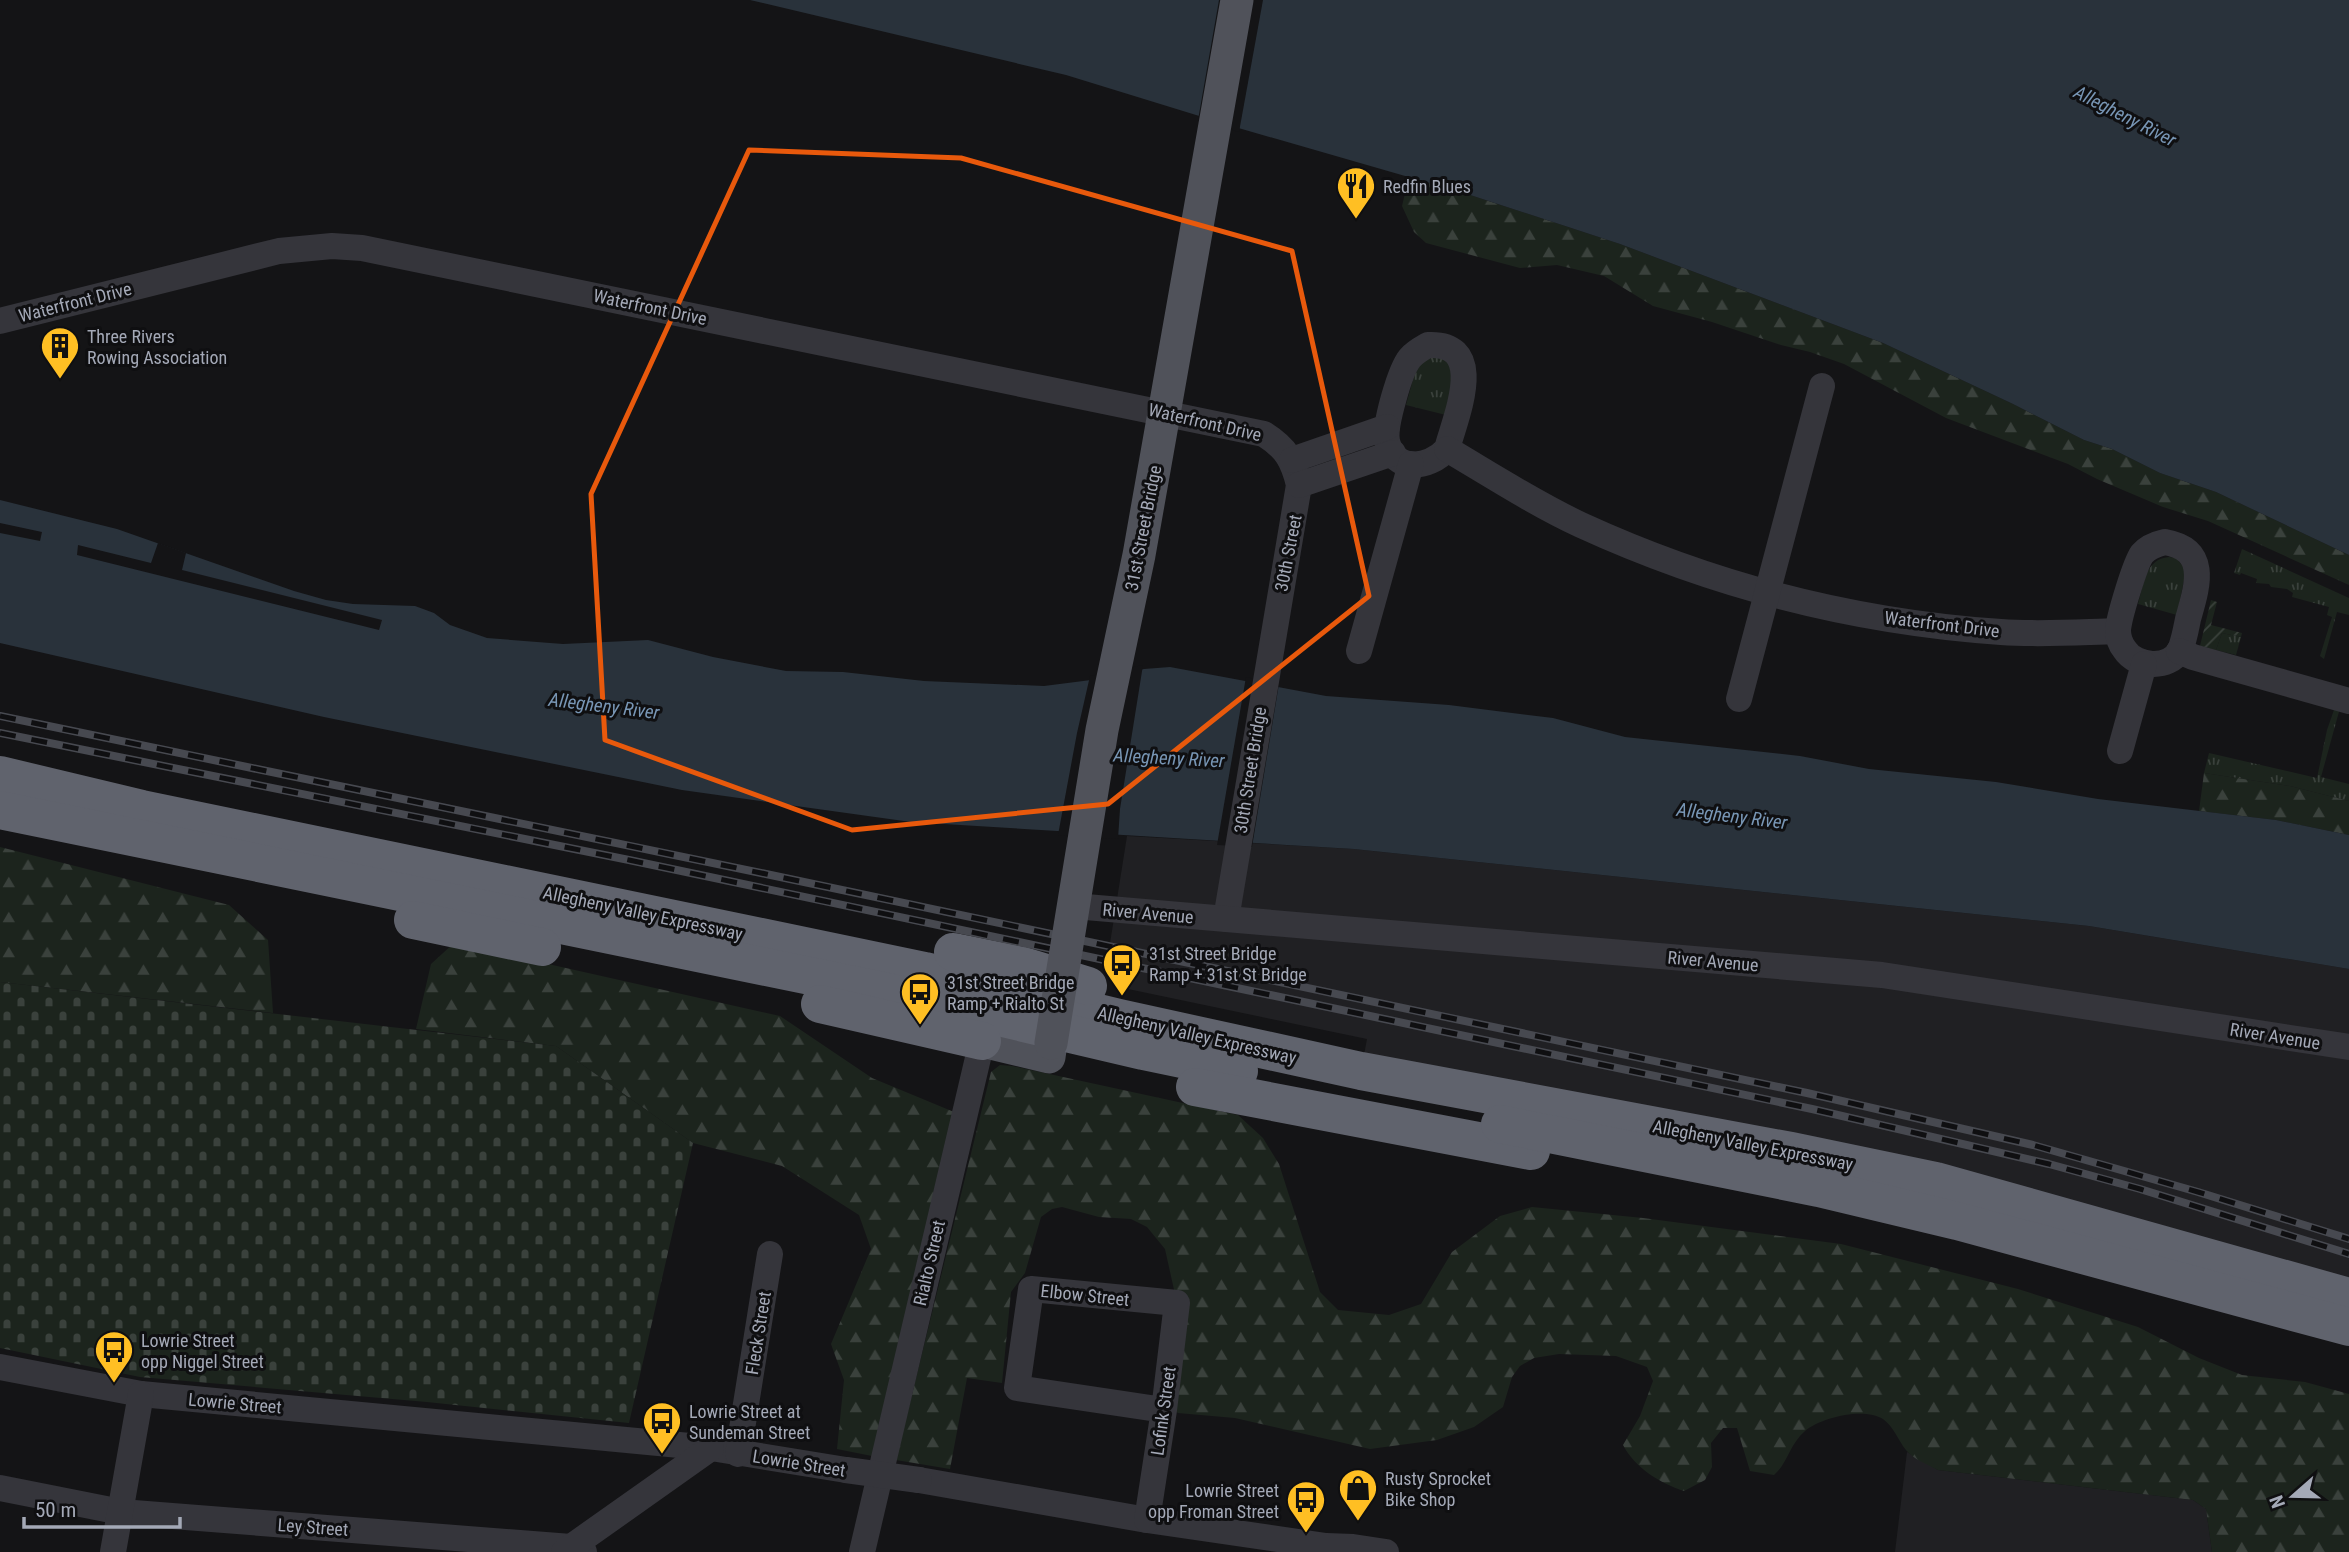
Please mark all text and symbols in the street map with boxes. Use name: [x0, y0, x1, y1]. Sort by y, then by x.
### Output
water label: Allegheny River: [2069, 80, 2180, 152]
restaurant icon: Redfin Blues: [1335, 165, 1377, 220]
place label: Redfin Blues: [1383, 176, 1471, 197]
street label: Waterfront Drive: [16, 278, 134, 326]
street label: Waterfront Drive: [591, 285, 709, 329]
building icon: Three Rivers Rowing Association: [39, 325, 81, 380]
place label: Three Rivers Rowing Association: [87, 326, 227, 368]
street label: Waterfront Drive: [1146, 399, 1264, 445]
street label: 31st Street Bridge: [1121, 463, 1165, 593]
street label: 30th Street: [1270, 513, 1306, 593]
street label: Waterfront Drive: [1883, 607, 2001, 641]
water label: Allegheny River: [546, 688, 661, 724]
street label: 30th Street Bridge: [1230, 705, 1270, 835]
water label: Allegheny River: [1112, 744, 1226, 772]
water label: Allegheny River: [1674, 798, 1789, 834]
street label: Allegheny Valley Expressway: [541, 882, 745, 945]
street label: River Avenue: [1102, 899, 1194, 927]
bus stop icon: 31st Street Bridge Ramp + 31st St Bridge: [1101, 942, 1143, 997]
place label: 31st Street Bridge Ramp + 31st St Bridge: [1149, 943, 1307, 985]
street label: River Avenue: [1667, 947, 1759, 975]
bus stop icon: 31st Street Bridge Ramp + Rialto St: [899, 971, 941, 1026]
place label: 31st Street Bridge Ramp + Rialto St: [947, 972, 1074, 1014]
street label: Allegheny Valley Expressway: [1095, 1002, 1299, 1068]
street label: River Avenue: [2228, 1018, 2322, 1054]
street label: Allegheny Valley Expressway: [1651, 1115, 1855, 1175]
street label: Rialto Street: [909, 1218, 949, 1308]
street label: Elbow Street: [1040, 1280, 1130, 1310]
street label: Fleck Street: [741, 1290, 775, 1376]
bus stop icon: Lowrie Street opp Niggel Street: [93, 1329, 135, 1384]
place label: Lowrie Street opp Niggel Street: [141, 1330, 264, 1372]
street label: Lofink Street: [1146, 1365, 1180, 1457]
street label: Lowrie Street: [187, 1388, 283, 1418]
bus stop icon: Lowrie Street at Sundeman Street: [641, 1400, 683, 1455]
place label: Lowrie Street at Sundeman Street: [689, 1401, 810, 1443]
street label: Lowrie Street: [751, 1445, 847, 1481]
north arrow: [2258, 1461, 2328, 1531]
shop icon: Rusty Sprocket Bike Shop: [1337, 1467, 1379, 1522]
place label: Rusty Sprocket Bike Shop: [1385, 1468, 1491, 1510]
bus stop icon: Lowrie Street opp Froman Street: [1285, 1479, 1327, 1534]
place label: Lowrie Street opp Froman Street: [1148, 1480, 1279, 1522]
scale bar: [24, 1486, 180, 1530]
text: N: [2265, 1492, 2290, 1511]
text: 50 m: [35, 1498, 76, 1522]
street label: Ley Street: [277, 1514, 349, 1540]

